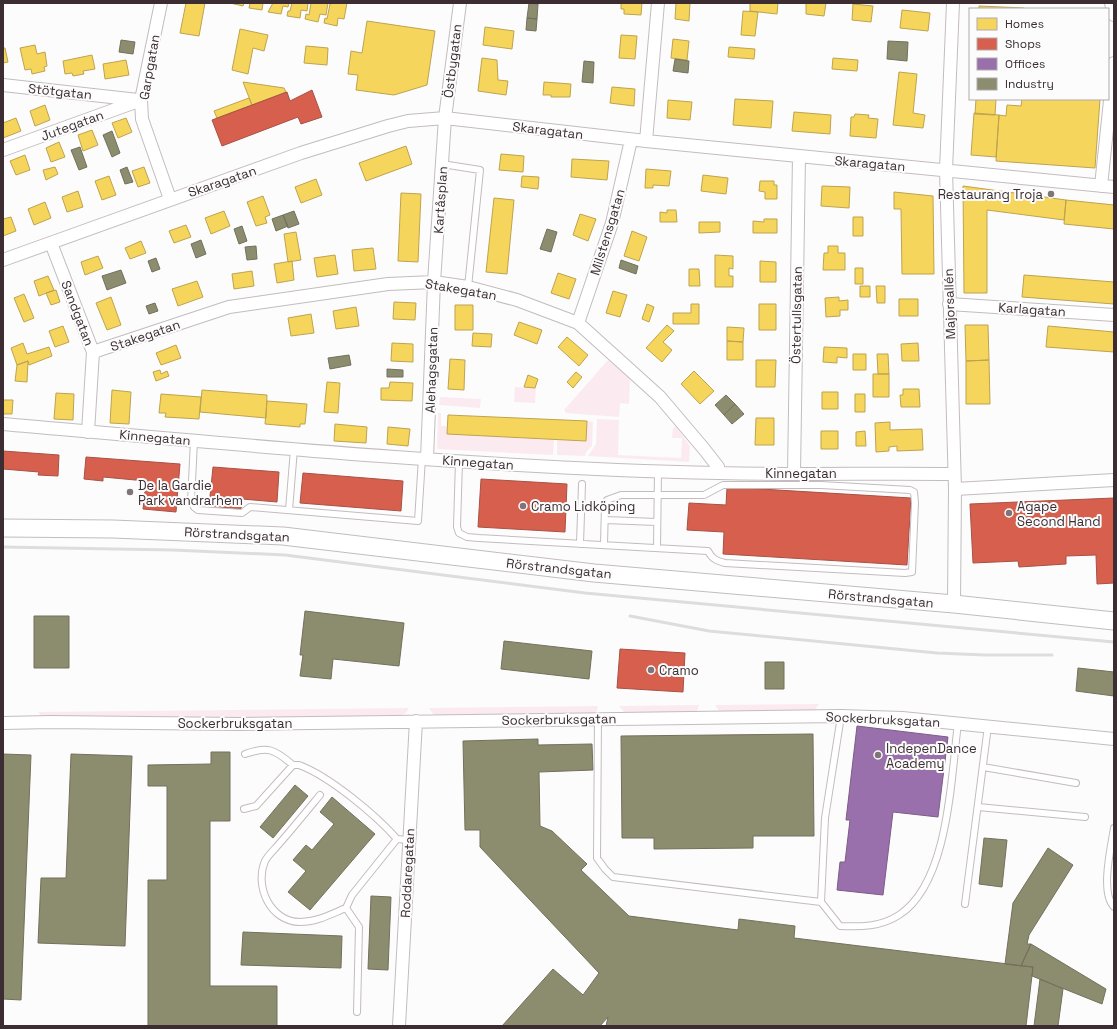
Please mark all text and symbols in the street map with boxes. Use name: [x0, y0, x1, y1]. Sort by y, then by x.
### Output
legend: [969, 8, 1109, 100]
text: Homes: [1005, 16, 1044, 32]
street label: Östbygatan: [440, 23, 465, 99]
street label: Garpgatan: [135, 33, 164, 101]
text: Shops: [1005, 36, 1041, 52]
text: Offices: [1005, 56, 1045, 72]
text: Industry: [1005, 76, 1054, 92]
street label: Stötgatan: [27, 80, 93, 103]
street label: Jutegatan: [38, 106, 106, 145]
street label: Skaragatan: [512, 118, 584, 143]
street label: Skaragatan: [834, 152, 906, 175]
street label: Skaragatan: [186, 162, 259, 201]
street label: Kartåsplan: [430, 166, 451, 234]
place label: Restaurang Troja: [938, 186, 1044, 203]
street label: Milstensgatan: [586, 187, 629, 277]
marker: Restaurang Troja: [1046, 189, 1056, 199]
street label: Östertullsgatan: [787, 266, 806, 364]
street label: Majorsallén: [940, 268, 959, 340]
street label: Stakegatan: [424, 275, 498, 304]
street label: Sandgatan: [57, 278, 98, 348]
street label: Karlagatan: [998, 299, 1066, 320]
street label: Stakegatan: [108, 316, 182, 355]
street label: Alehagsgatan: [421, 327, 442, 413]
street label: Kinnegatan: [119, 426, 191, 449]
street label: Kinnegatan: [442, 452, 514, 473]
street label: Kinnegatan: [765, 465, 837, 482]
place label: De la Gardie Park vandrarhem: [138, 477, 243, 509]
marker: De la Gardie Park vandrarhem: [125, 487, 135, 497]
place label: Cramo Lidköping: [531, 498, 635, 515]
place label: Agape Second Hand: [1017, 498, 1101, 530]
marker: Cramo Lidköping: [518, 501, 528, 511]
marker: Agape Second Hand: [1004, 508, 1014, 518]
street label: Rörstrandsgatan: [184, 523, 290, 546]
street label: Rörstrandsgatan: [505, 555, 612, 582]
street label: Rörstrandsgatan: [827, 585, 934, 612]
place label: Cramo: [659, 662, 699, 679]
marker: Cramo: [646, 665, 656, 675]
street label: Sockerbruksgatan: [825, 708, 941, 731]
street label: Sockerbruksgatan: [502, 710, 617, 729]
street label: Sockerbruksgatan: [178, 715, 292, 732]
place label: IndepenDance Academy: [886, 740, 977, 772]
marker: IndepenDance Academy: [873, 750, 883, 760]
street label: Roddaregatan: [397, 828, 418, 918]

